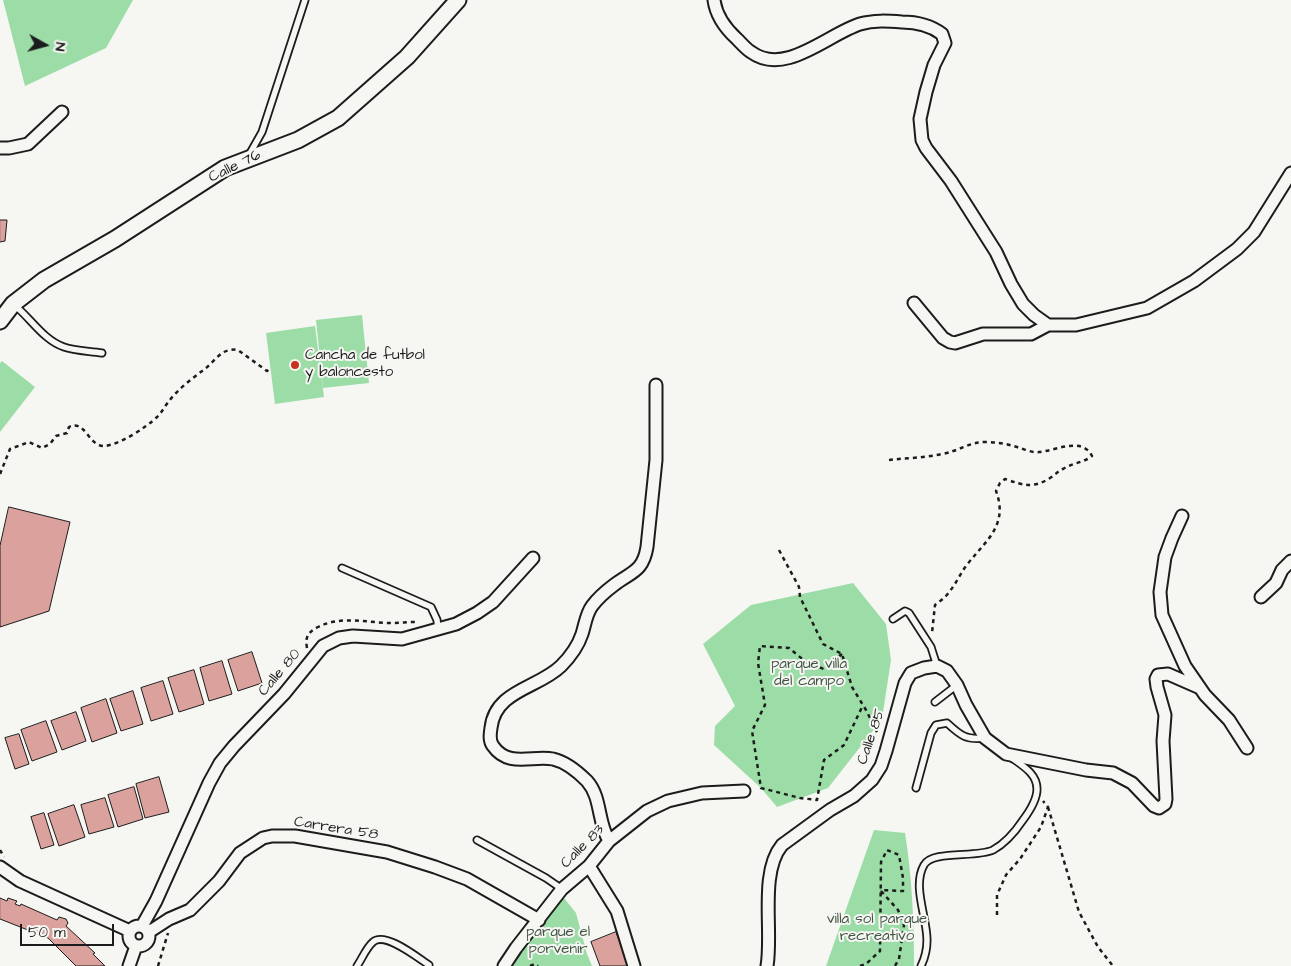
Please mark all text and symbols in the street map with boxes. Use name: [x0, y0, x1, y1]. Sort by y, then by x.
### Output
north arrow: [20, 20, 70, 70]
text: N: [49, 41, 70, 52]
street label: Calle 76: [206, 147, 264, 187]
place label: Cancha de futbol y baloncesto: [305, 347, 425, 382]
marker: Cancha de futbol y baloncesto: [289, 359, 301, 371]
street label: Calle 80: [255, 646, 305, 700]
park label: parque villa del campo: [771, 656, 847, 691]
street label: Calle 85: [854, 707, 890, 767]
street label: Carrera 58: [293, 813, 379, 845]
street label: Calle 83: [557, 821, 609, 873]
park label: villa sol parque recreativo: [827, 911, 927, 946]
scale bar: [22, 914, 116, 946]
text: 50 m: [28, 922, 66, 943]
park label: parque el porvenir: [526, 924, 590, 959]

